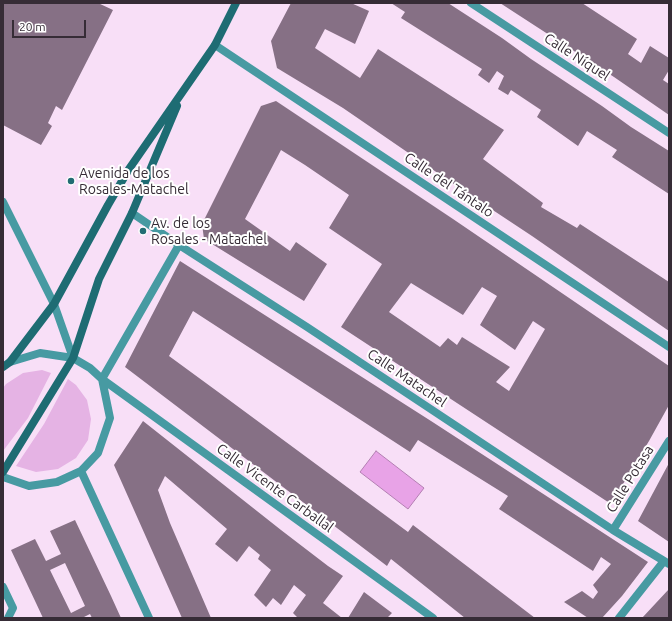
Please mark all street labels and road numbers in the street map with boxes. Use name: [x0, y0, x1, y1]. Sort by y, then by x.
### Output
street label: Calle Níquel: [541, 30, 613, 84]
street label: Calle del Tántalo: [401, 149, 497, 221]
street label: Calle Matachel: [364, 345, 450, 411]
street label: Calle Vicente Carballal: [213, 440, 337, 536]
street label: Calle Potasa: [603, 442, 657, 516]

